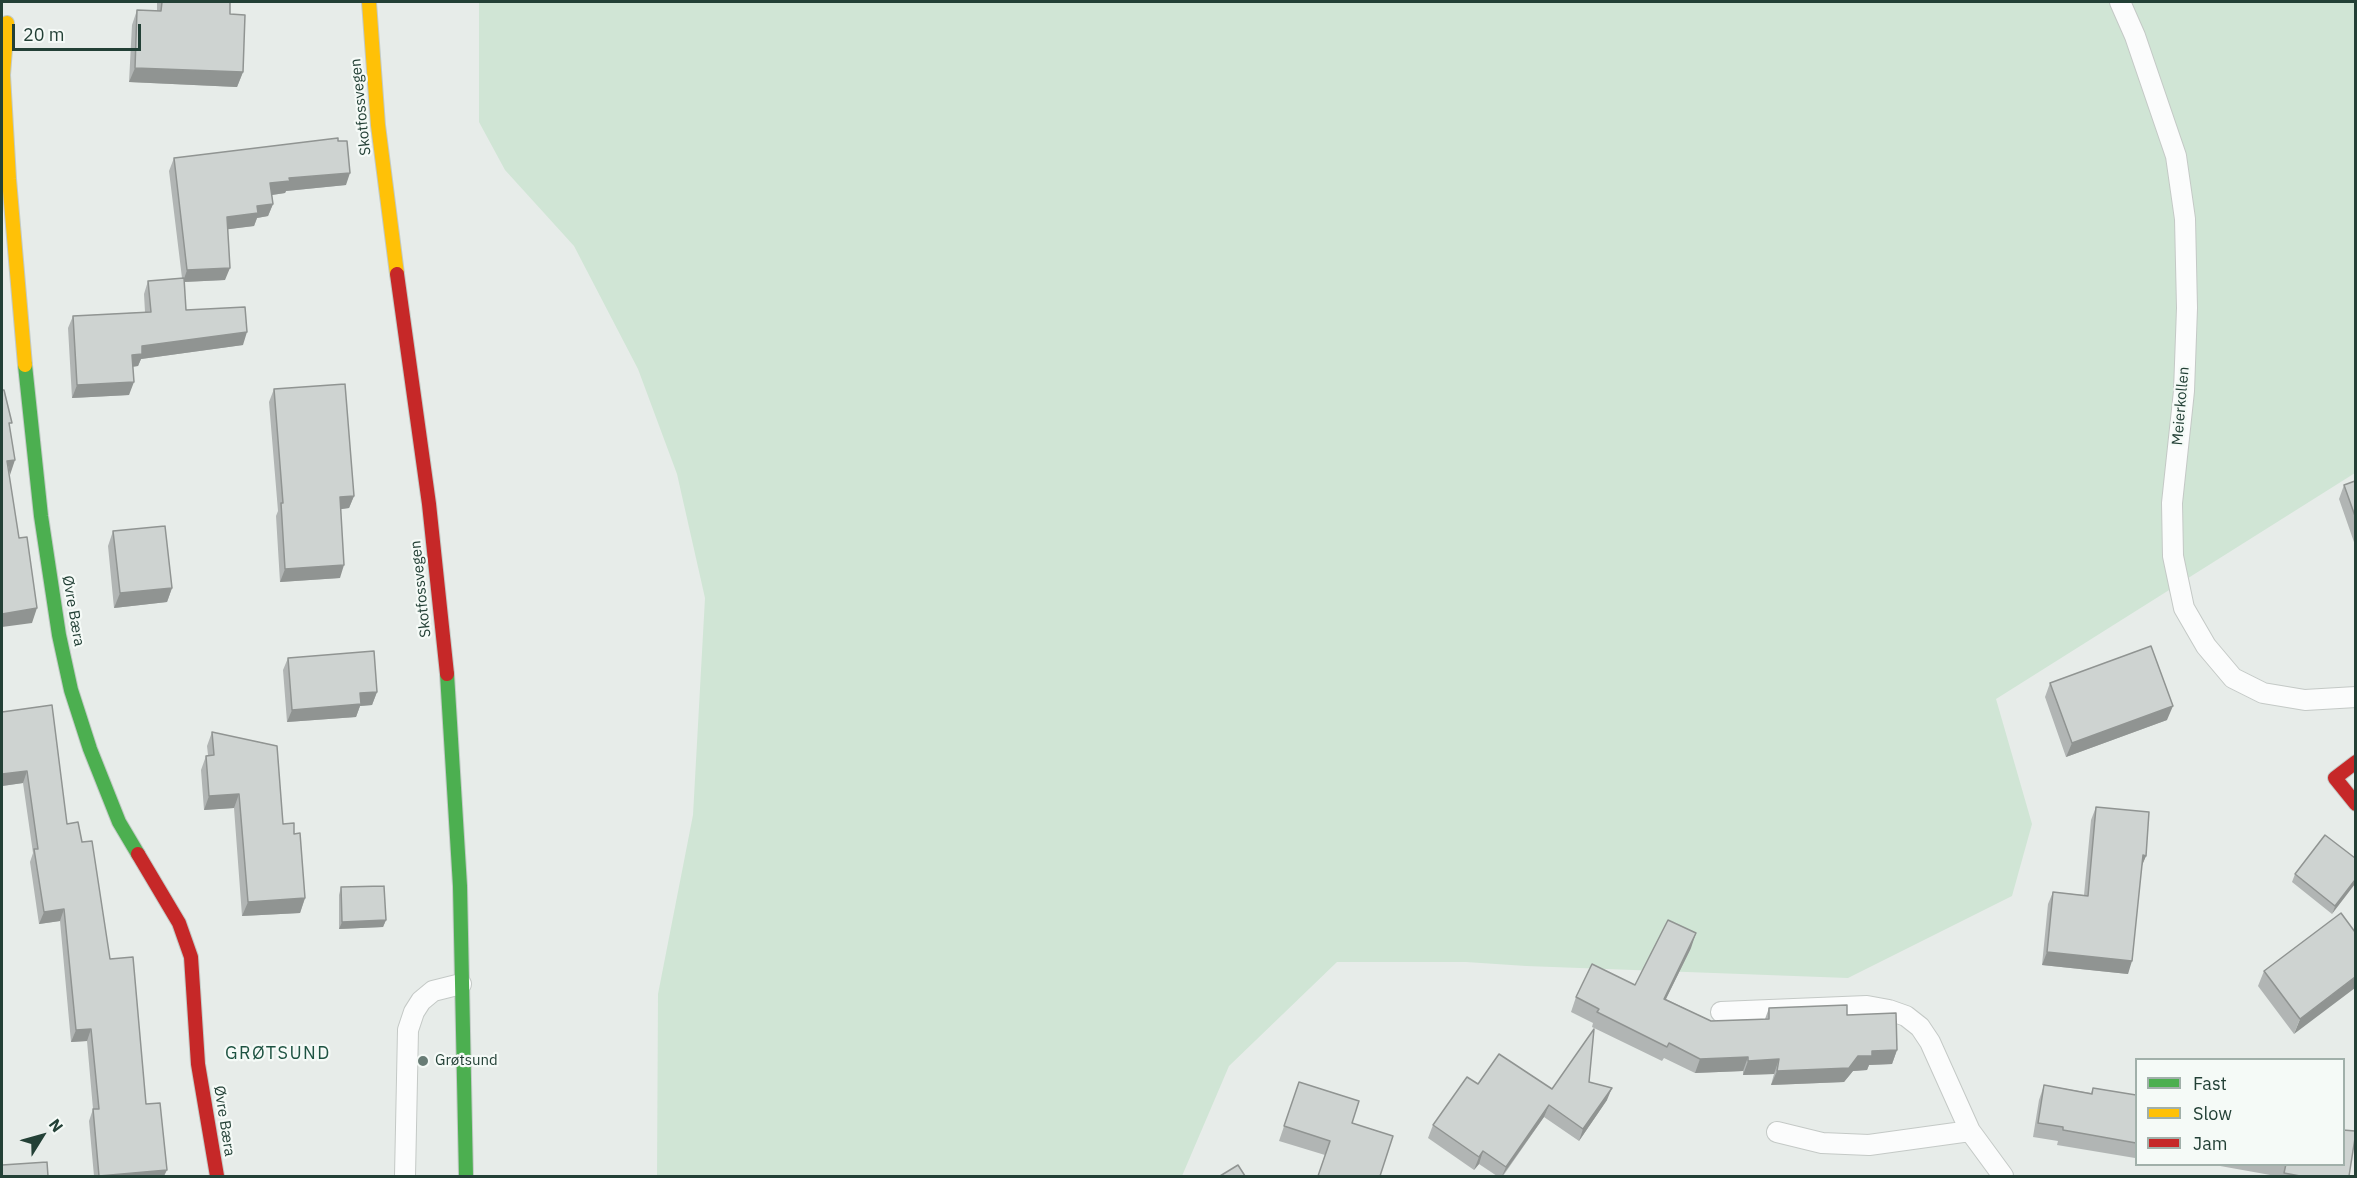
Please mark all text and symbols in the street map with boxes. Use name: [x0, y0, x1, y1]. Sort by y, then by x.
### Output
scale bar: [15, 12, 144, 50]
text: 20 m: [23, 23, 65, 46]
street label: Skotfossvegen: [347, 58, 375, 156]
street label: Meierkollen: [2169, 366, 2193, 446]
street label: Skotfossvegen: [407, 540, 435, 638]
street label: Øvre Bæra: [58, 574, 88, 648]
district label: GRØTSUND: [225, 1043, 331, 1065]
place label: Grøtsund: [435, 1052, 498, 1070]
marker: Grøtsund: [416, 1054, 430, 1068]
legend: [2135, 1058, 2345, 1166]
text: Fast: [2193, 1072, 2227, 1095]
street label: Øvre Bæra: [210, 1084, 238, 1158]
text: Slow: [2193, 1102, 2232, 1125]
north arrow: [12, 1106, 72, 1166]
text: N: [45, 1115, 68, 1136]
text: Jam: [2193, 1132, 2228, 1155]

